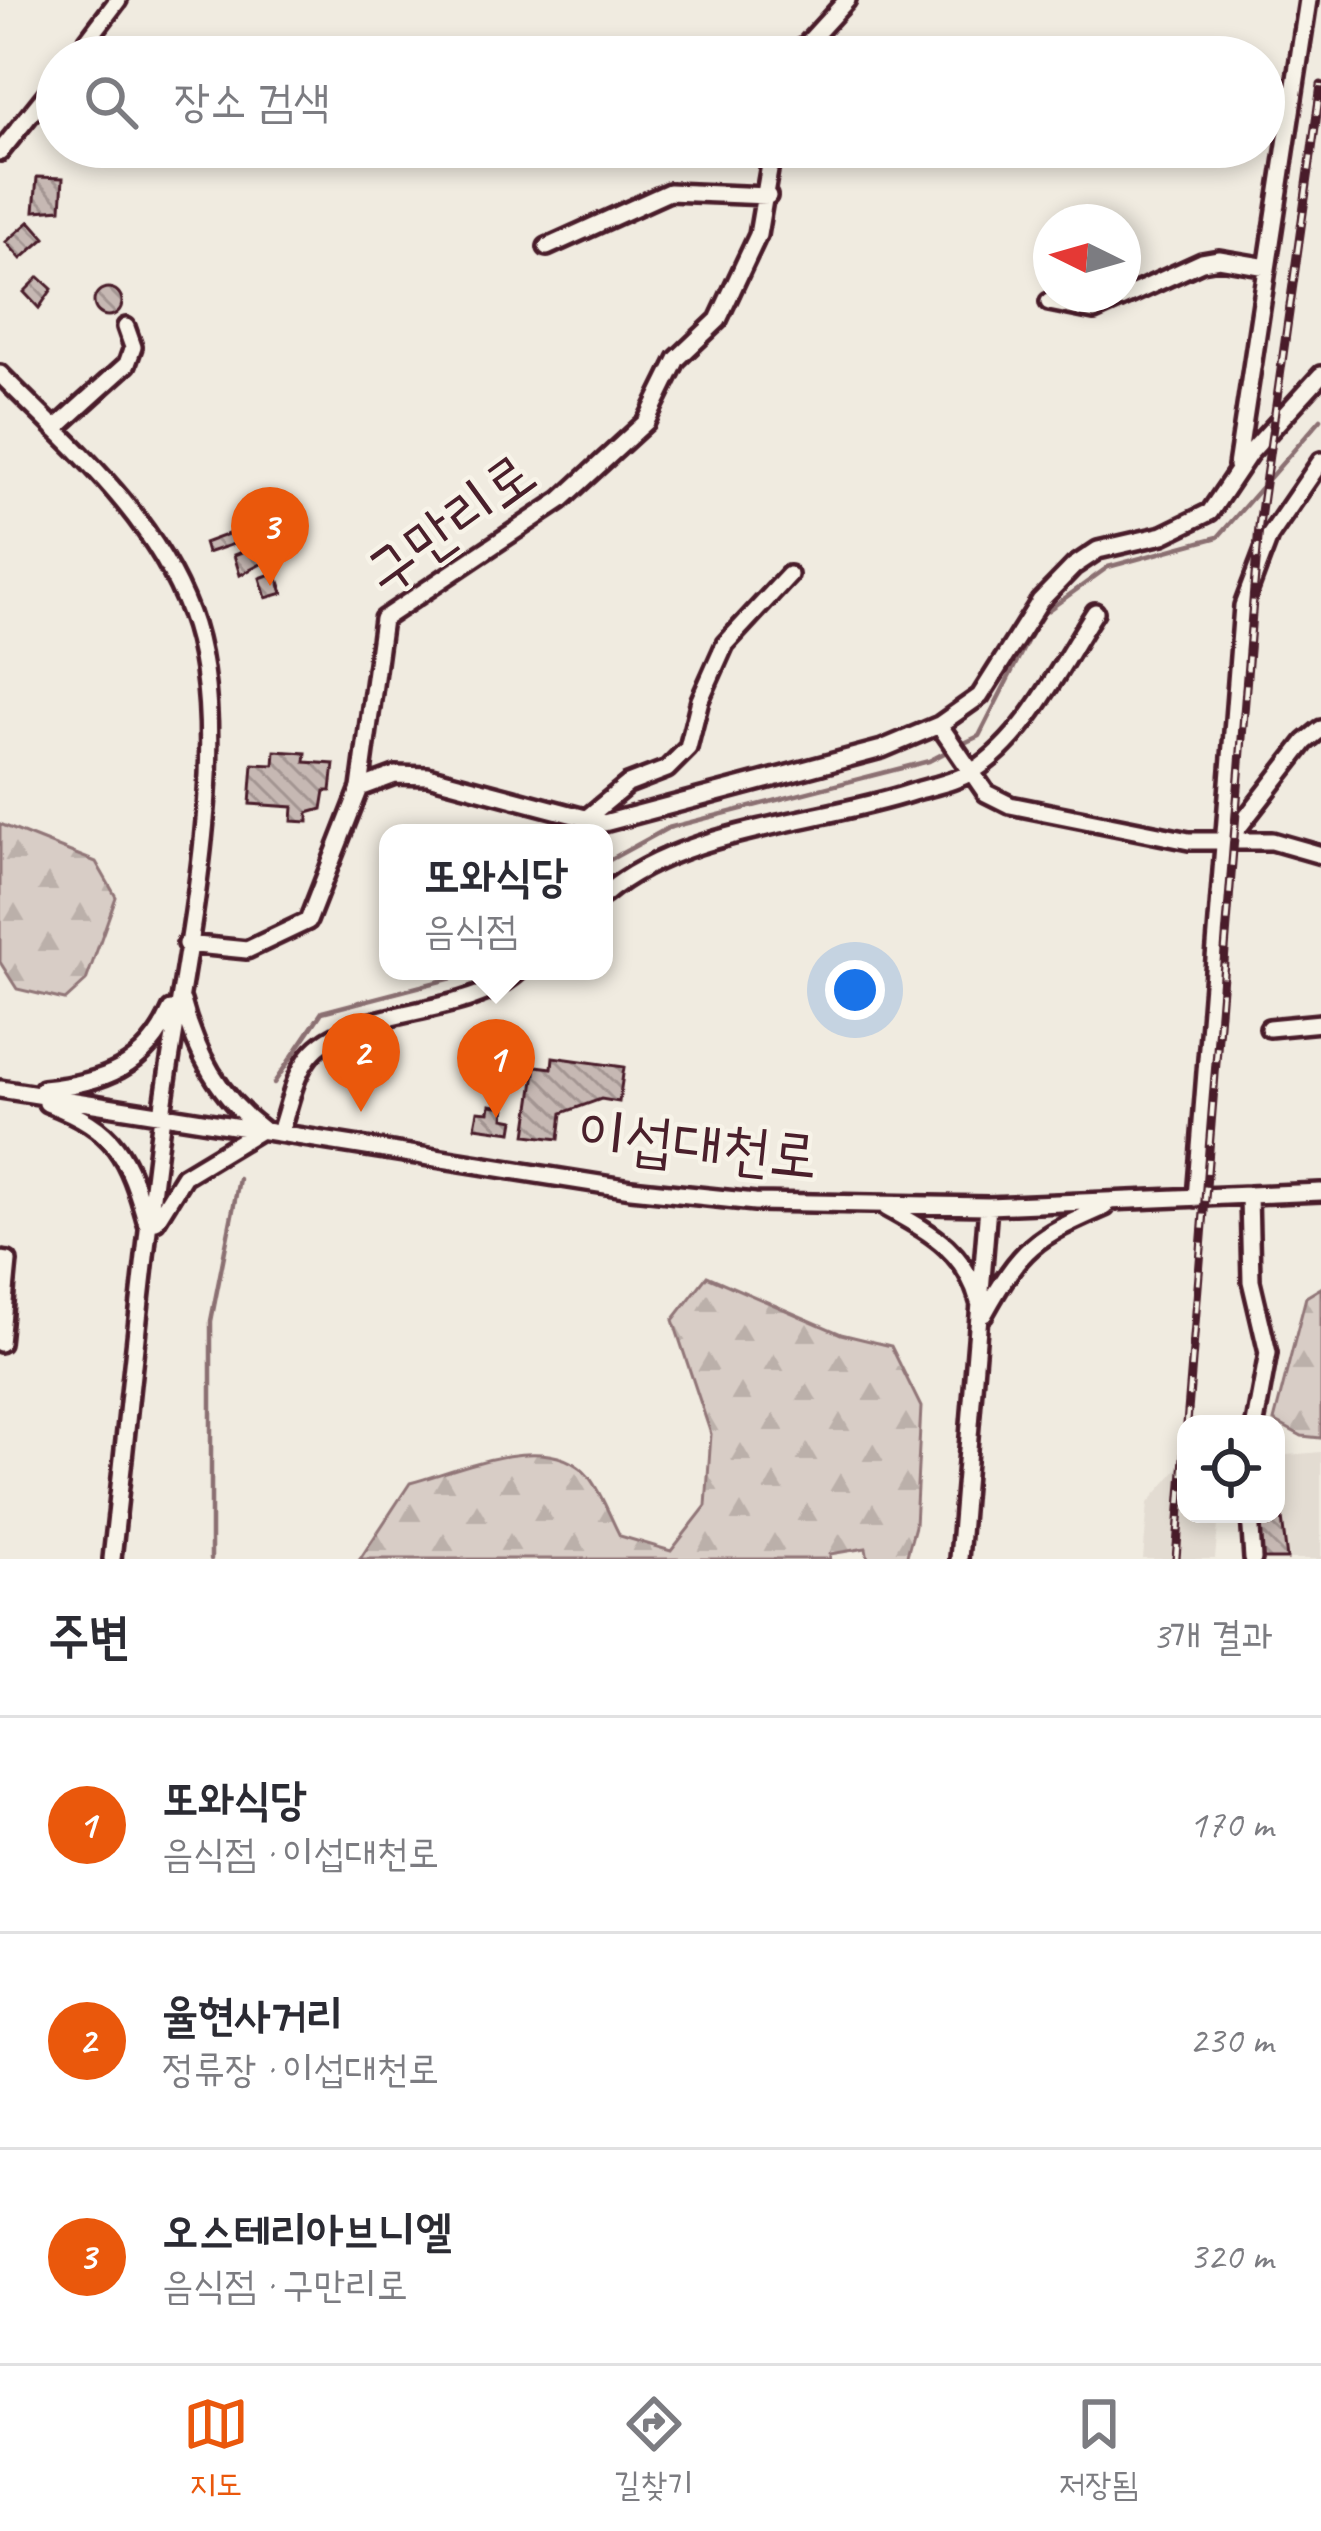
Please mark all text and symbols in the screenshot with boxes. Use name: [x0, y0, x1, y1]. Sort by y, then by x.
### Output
search box: [36, 36, 1285, 168]
icon: search: [78, 69, 144, 135]
text: 장소 검색: [174, 73, 330, 130]
north arrow: [1033, 204, 1141, 312]
street label: 구만리로: [349, 435, 550, 610]
pin: 3: [231, 487, 309, 586]
popup: [379, 824, 613, 980]
text: 또와식당: [424, 848, 568, 905]
text: 음식점: [424, 906, 518, 955]
your location: [825, 960, 885, 1020]
pin: 2: [322, 1013, 400, 1112]
pin: 1: [457, 1019, 535, 1118]
street label: 이섭대천로: [574, 1094, 822, 1194]
map controls: [1177, 1415, 1285, 1523]
button: locate: [1177, 1415, 1285, 1523]
text: 주변: [48, 1604, 130, 1668]
text: 3개 결과: [1152, 1612, 1273, 1661]
text: 또와식당: [162, 1771, 307, 1828]
text: 1: [78, 1800, 96, 1849]
text: 170 m: [1189, 1800, 1273, 1849]
text: 음식점 · 이섭대천로: [162, 1829, 439, 1878]
text: 율현사거리: [162, 1987, 343, 2044]
text: 2: [78, 2016, 96, 2065]
text: 230 m: [1189, 2016, 1273, 2065]
text: 정류장 · 이섭대천로: [162, 2045, 439, 2094]
text: 오스테리아브니엘: [162, 2203, 452, 2260]
text: 3: [78, 2232, 96, 2281]
text: 320 m: [1189, 2232, 1273, 2281]
text: 음식점 · 구만리로: [162, 2261, 408, 2310]
tab: 지도: [183, 2391, 249, 2506]
tab: 길찾기: [614, 2391, 694, 2506]
tab: 저장됨: [1059, 2391, 1138, 2506]

